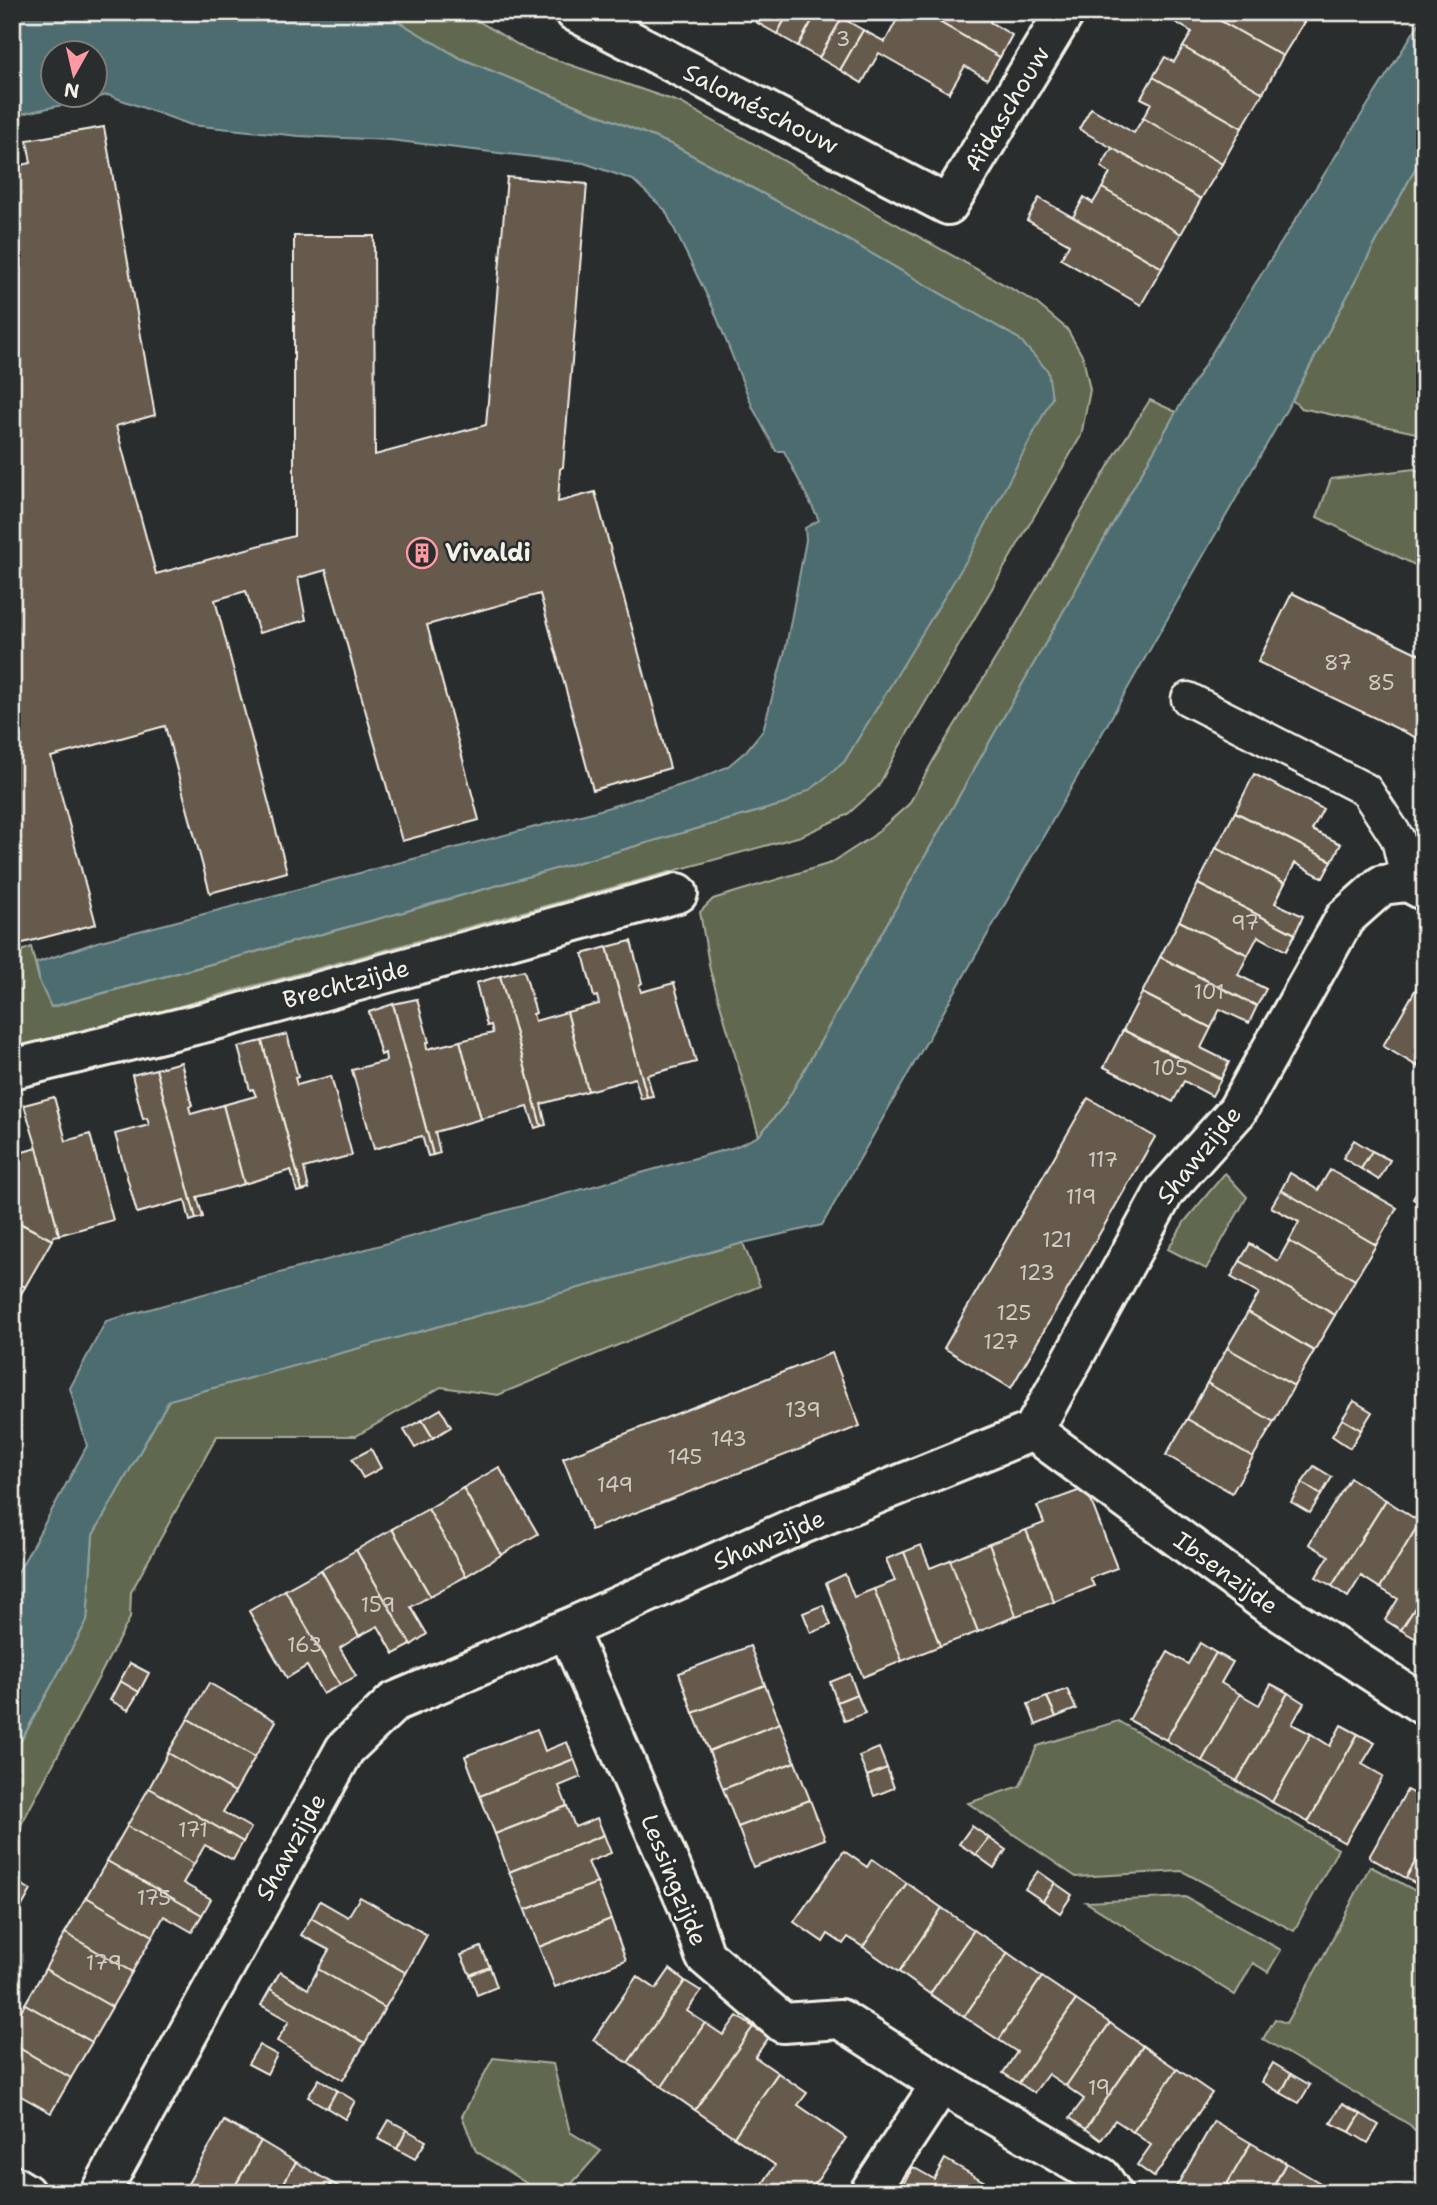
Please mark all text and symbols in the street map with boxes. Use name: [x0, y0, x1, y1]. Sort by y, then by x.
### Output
house number: 3: [836, 25, 850, 53]
north arrow: [38, 38, 108, 108]
street label: Aïdaschouw: [957, 40, 1057, 178]
street label: Saloméschouw: [678, 56, 844, 162]
text: N: [63, 77, 81, 104]
building icon: Vivaldi: [405, 536, 439, 570]
place label: Vivaldi: [445, 537, 531, 569]
house number: 87: [1324, 649, 1352, 677]
house number: 85: [1367, 669, 1395, 697]
house number: 97: [1231, 909, 1259, 937]
street label: Brechtzijde: [279, 952, 413, 1016]
house number: 101: [1193, 978, 1225, 1006]
house number: 105: [1152, 1054, 1188, 1082]
street label: Shawzijde: [1149, 1099, 1249, 1211]
house number: 117: [1088, 1146, 1118, 1174]
house number: 119: [1066, 1183, 1096, 1211]
house number: 121: [1042, 1226, 1072, 1254]
house number: 123: [1019, 1259, 1055, 1287]
house number: 125: [997, 1299, 1031, 1327]
house number: 127: [983, 1328, 1019, 1356]
house number: 139: [785, 1396, 821, 1424]
house number: 143: [711, 1425, 747, 1453]
house number: 145: [668, 1443, 702, 1471]
house number: 149: [597, 1471, 633, 1499]
street label: Shawzijde: [708, 1502, 830, 1578]
street label: Ibsenzijde: [1167, 1524, 1285, 1622]
house number: 159: [361, 1591, 396, 1619]
house number: 163: [287, 1631, 323, 1659]
street label: Shawzijde: [248, 1788, 334, 1906]
street label: Lessingzijde: [633, 1809, 715, 1951]
house number: 171: [178, 1816, 208, 1844]
house number: 175: [137, 1884, 171, 1912]
house number: 179: [86, 1949, 122, 1977]
house number: 19: [1088, 2074, 1110, 2102]

